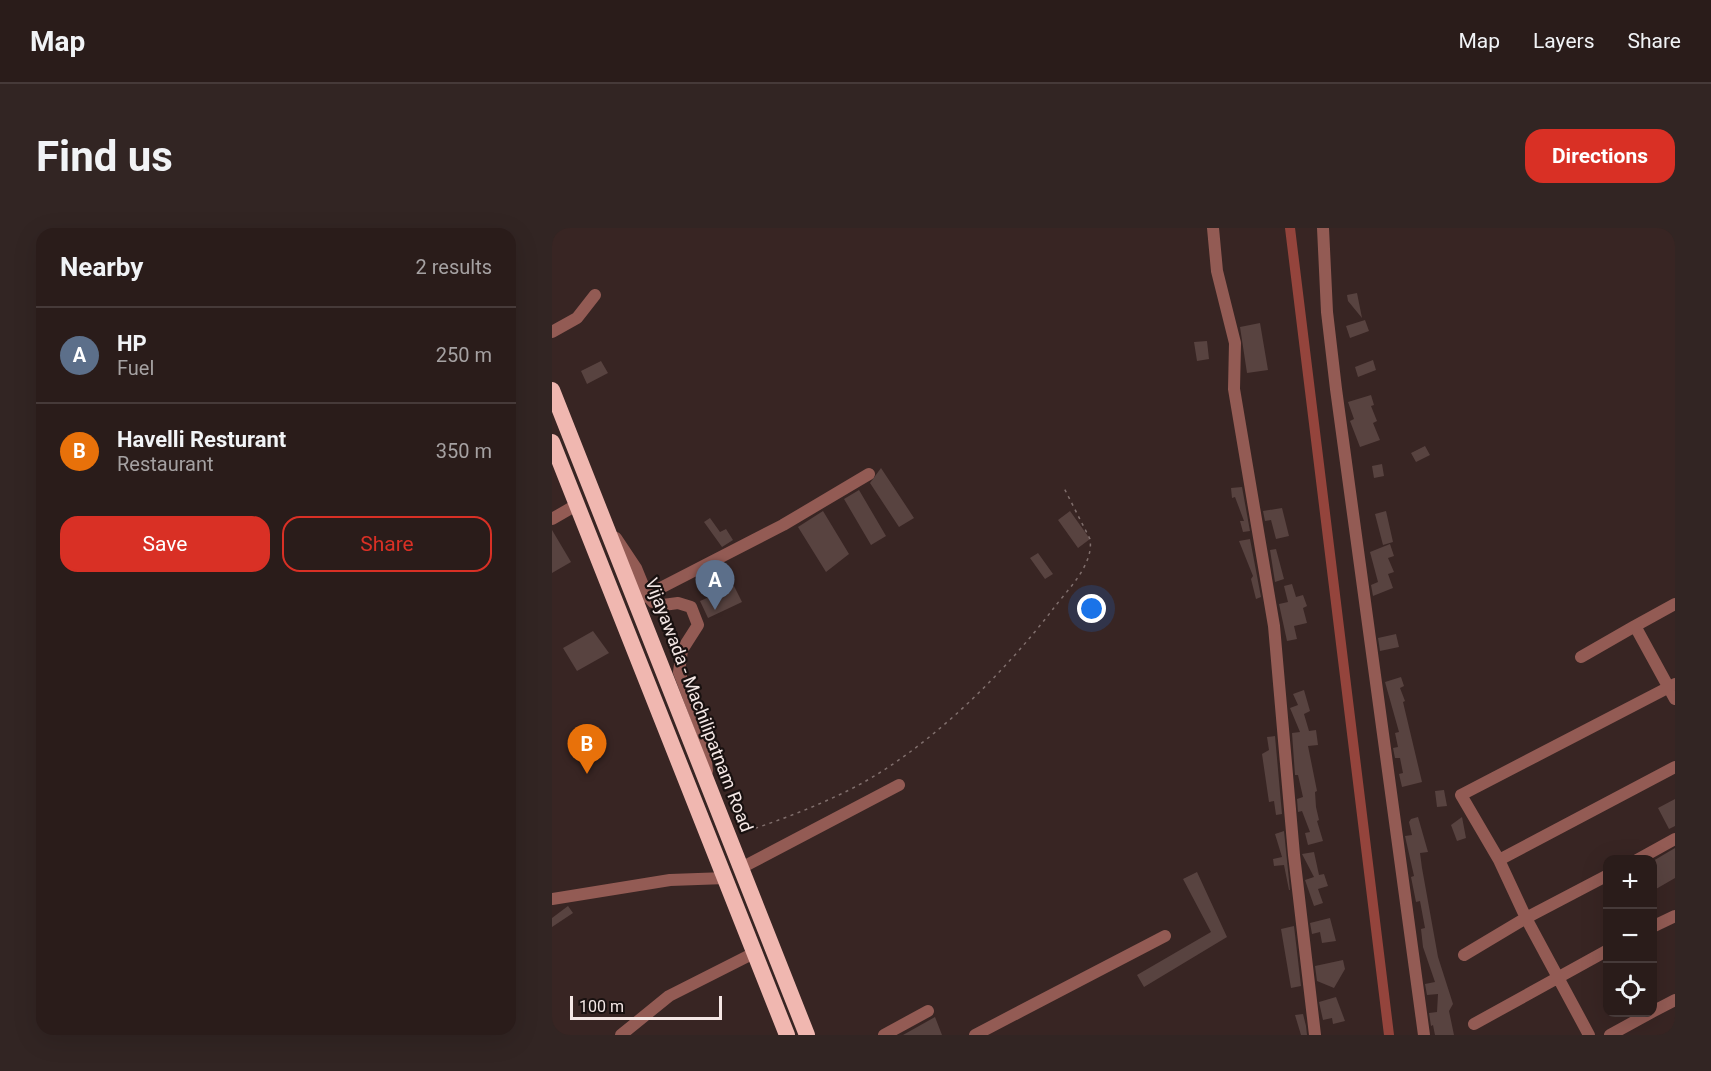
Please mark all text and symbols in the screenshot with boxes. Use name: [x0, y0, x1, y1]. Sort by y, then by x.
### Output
text: Map: [30, 25, 85, 58]
text: Map: [1458, 29, 1500, 53]
text: Layers: [1533, 29, 1594, 53]
text: Share: [1627, 29, 1681, 53]
button: Directions: [1525, 129, 1675, 183]
text: Find us: [36, 132, 173, 181]
text: Nearby: [60, 252, 143, 282]
text: 2 results: [416, 255, 492, 279]
text: HP: [117, 331, 147, 356]
text: A: [73, 343, 86, 367]
text: 250 m: [436, 343, 492, 367]
text: Fuel: [117, 356, 154, 380]
text: Havelli Resturant: [117, 427, 286, 452]
text: B: [73, 439, 86, 463]
text: 350 m: [436, 439, 492, 463]
text: Restaurant: [117, 452, 214, 476]
button: Save: [60, 516, 270, 572]
button: Share: [282, 516, 492, 572]
pin: A: [696, 560, 734, 610]
street label: Vijayawada - Machilipatnam Road: [641, 575, 758, 835]
your location: [1077, 594, 1106, 623]
pin: B: [567, 724, 606, 774]
map controls: [1603, 855, 1657, 1017]
button: +: [1603, 855, 1657, 909]
button: −: [1603, 909, 1657, 963]
button: locate: [1603, 963, 1657, 1017]
scale bar: [570, 993, 722, 1020]
text: 100 m: [579, 997, 624, 1016]

